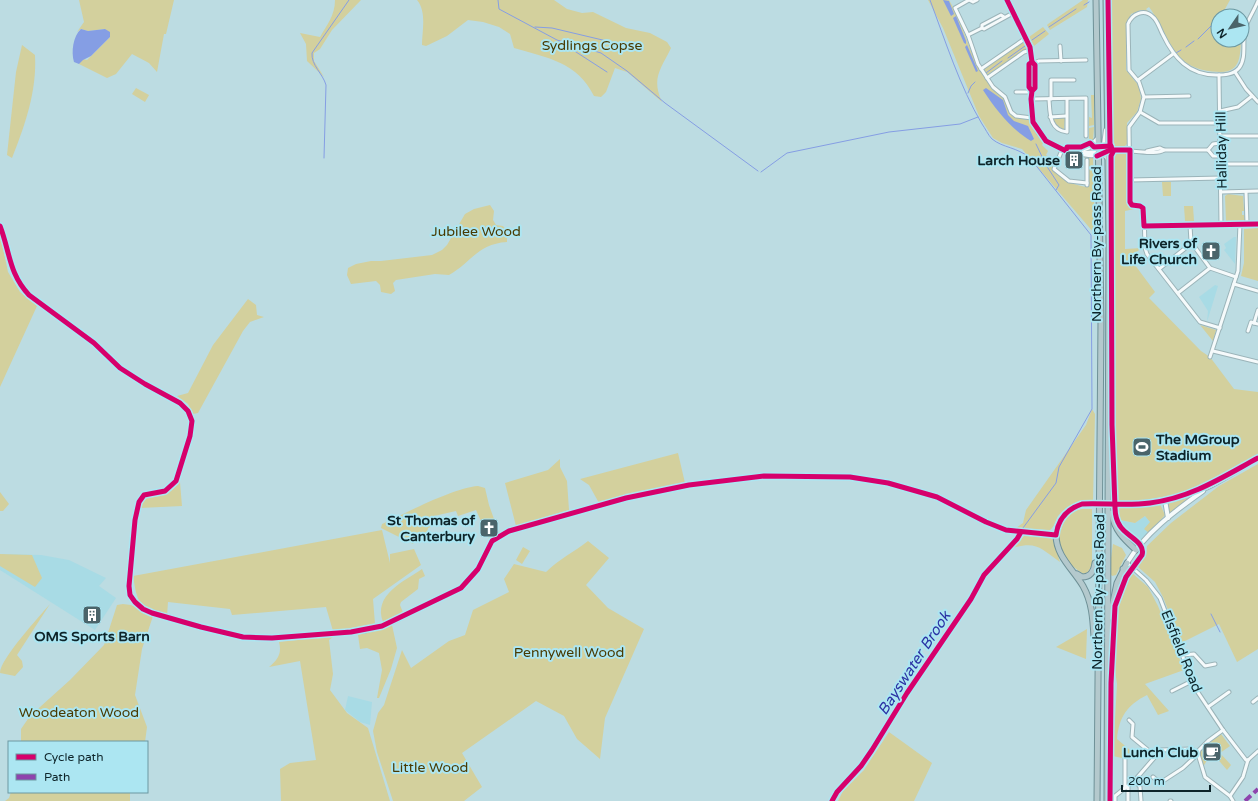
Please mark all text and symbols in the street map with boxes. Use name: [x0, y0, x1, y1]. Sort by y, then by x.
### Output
north arrow: [1210, 8, 1250, 48]
text: N: [1214, 26, 1230, 41]
park label: Sydlings Copse: [542, 37, 642, 54]
street label: Halliday Hill: [1212, 111, 1231, 189]
building icon: Larch House: [1063, 149, 1085, 171]
place label: Larch House: [977, 152, 1060, 169]
street label: Northern By-pass Road: [1088, 166, 1105, 322]
park label: Jubilee Wood: [431, 223, 521, 240]
place label: Rivers of Life Church: [1121, 235, 1198, 268]
church icon: Rivers of Life Church: [1200, 240, 1222, 262]
place label: The MGroup Stadium: [1155, 431, 1240, 464]
sports icon: The MGroup Stadium: [1131, 436, 1153, 458]
place label: St Thomas of Canterbury: [387, 512, 476, 545]
street label: Northern By-pass Road: [1089, 514, 1108, 670]
church icon: St Thomas of Canterbury: [478, 517, 500, 539]
building icon: OMS Sports Barn: [81, 604, 103, 626]
water label: Bayswater Brook: [874, 606, 955, 718]
street label: Elsfield Road: [1157, 608, 1206, 695]
place label: OMS Sports Barn: [34, 628, 150, 645]
park label: Pennywell Wood: [514, 644, 624, 661]
park label: Woodeaton Wood: [19, 704, 139, 721]
legend: [8, 741, 148, 793]
cafe icon: Lunch Club: [1201, 741, 1223, 763]
place label: Lunch Club: [1123, 744, 1198, 761]
text: Cycle path: [44, 750, 103, 764]
park label: Little Wood: [392, 759, 468, 776]
scale bar: [1122, 767, 1210, 793]
text: Path: [44, 770, 70, 784]
text: 200 m: [1128, 774, 1165, 788]

